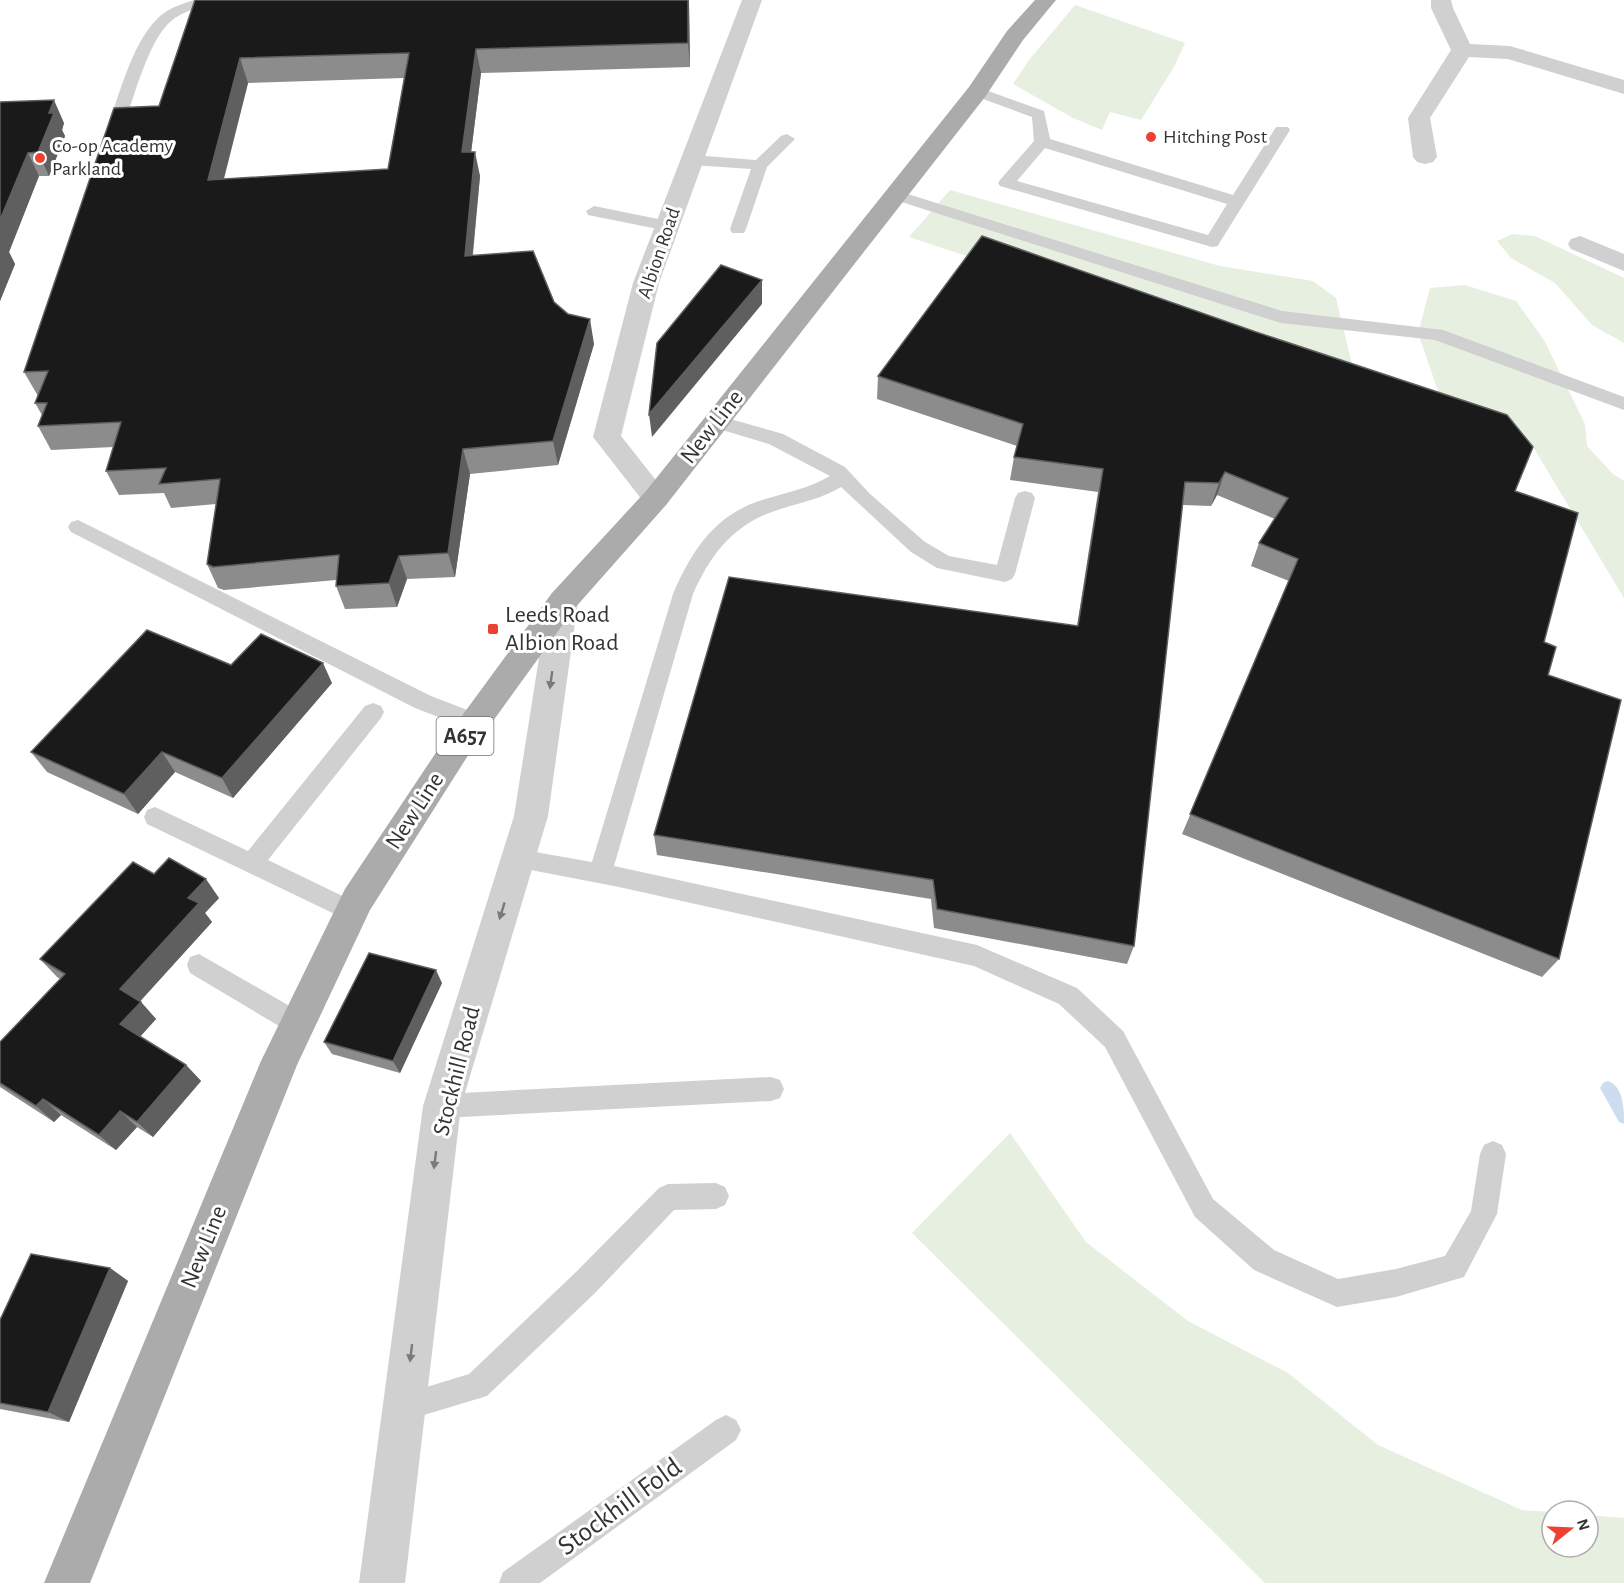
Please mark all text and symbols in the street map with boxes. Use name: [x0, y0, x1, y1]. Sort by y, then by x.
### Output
place label: Hitching Post: [1163, 127, 1268, 147]
marker: Hitching Post: [1144, 130, 1158, 144]
place label: Co-op Academy Parkland: [52, 136, 173, 179]
marker: Co-op Academy Parkland: [33, 151, 47, 165]
street label: Albion Road: [634, 205, 684, 301]
street label: New Line: [676, 386, 748, 468]
place label: Leeds Road Albion Road: [505, 603, 619, 655]
marker: Leeds Road Albion Road: [486, 622, 500, 636]
one-way arrow: [547, 670, 556, 689]
road number: A657: [436, 717, 494, 755]
street label: New Line: [381, 768, 449, 854]
one-way arrow: [497, 902, 506, 920]
street label: Stockhill Road: [429, 1004, 485, 1138]
one-way arrow: [431, 1150, 440, 1169]
street label: New Line: [177, 1202, 231, 1292]
one-way arrow: [407, 1344, 416, 1363]
street label: Stockhill Fold: [553, 1453, 687, 1561]
north arrow: [1540, 1499, 1600, 1559]
text: N: [1574, 1517, 1593, 1532]

